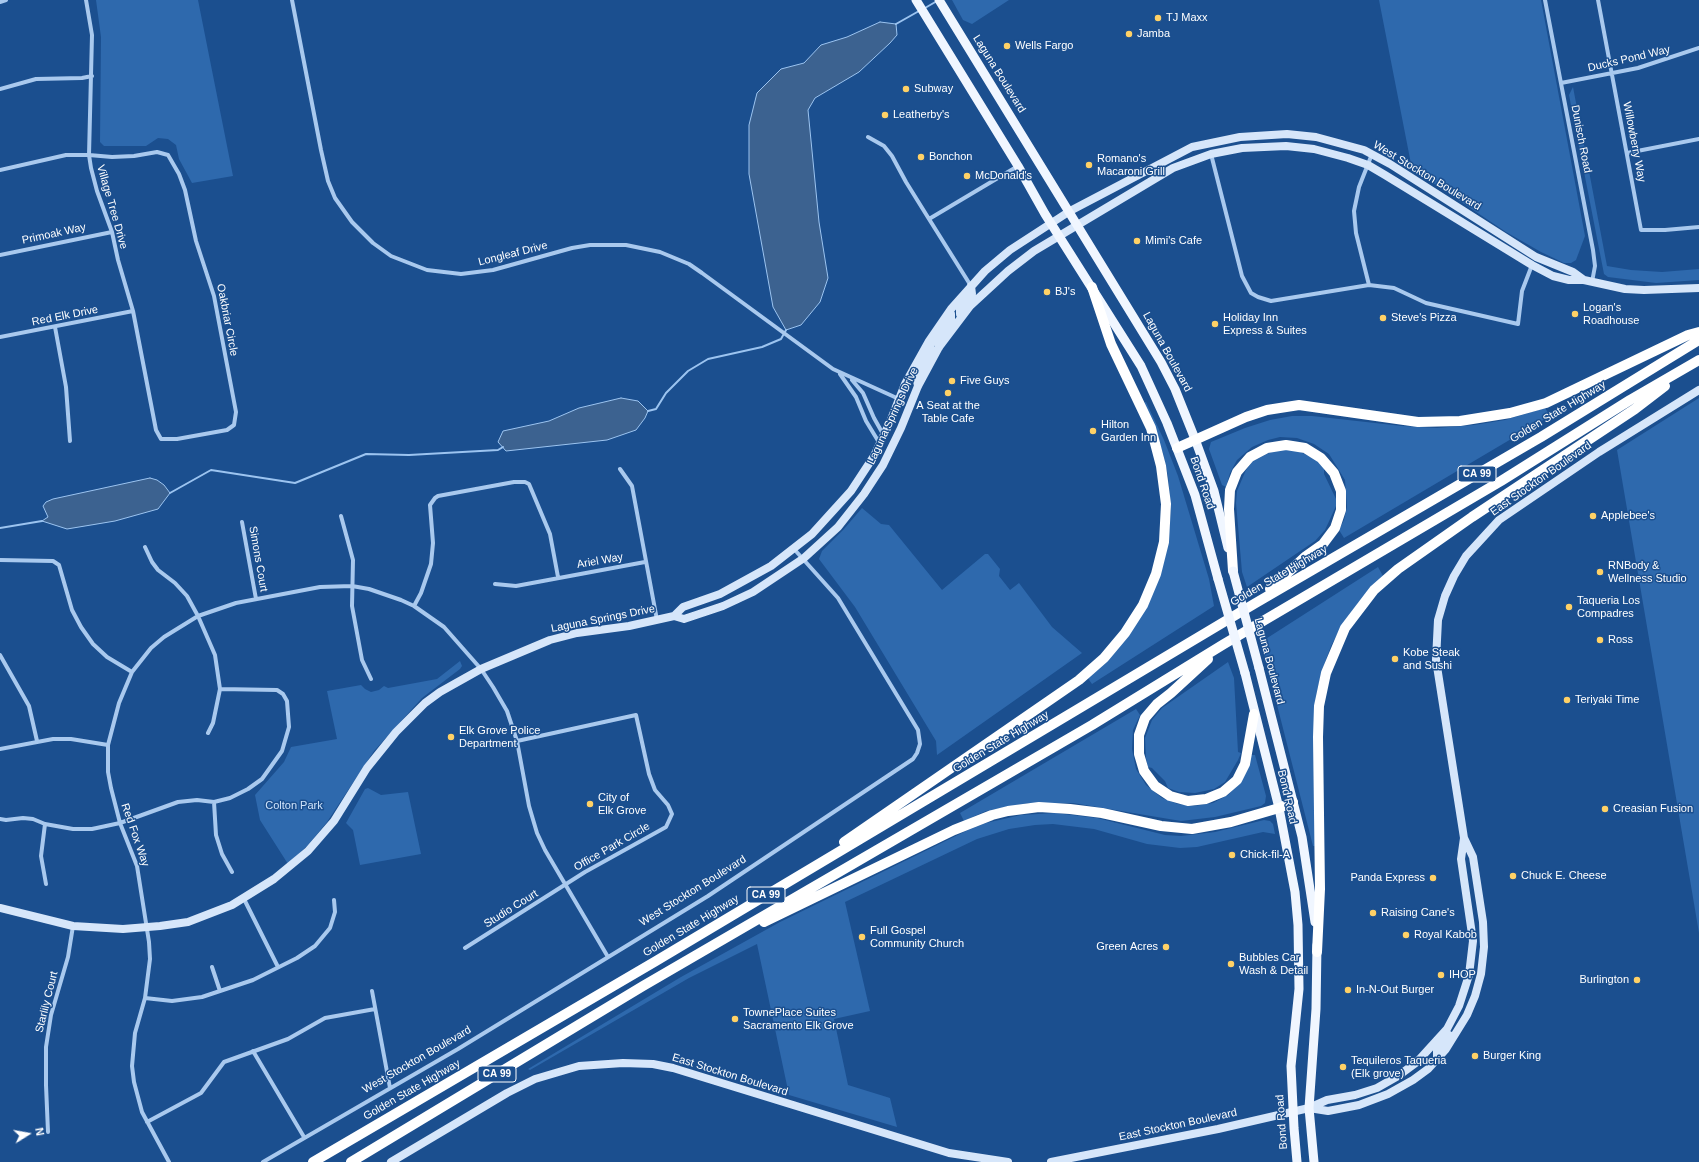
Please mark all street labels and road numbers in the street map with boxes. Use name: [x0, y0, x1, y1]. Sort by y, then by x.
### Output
street label: Laguna Boulevard: [970, 33, 1028, 115]
street label: Ducks Pond Way: [1587, 43, 1671, 75]
street label: Willowberry Way: [1620, 101, 1648, 183]
street label: Dunisch Road: [1568, 104, 1594, 174]
street label: West Stockton Boulevard: [1371, 139, 1483, 213]
street label: Village Tree Drive: [94, 163, 130, 251]
street label: Primoak Way: [21, 221, 87, 247]
street label: Longleaf Drive: [477, 239, 549, 269]
street label: Oakbriar Circle: [214, 283, 240, 357]
street label: Red Elk Drive: [31, 303, 99, 329]
street label: Laguna Boulevard: [1140, 310, 1194, 394]
street label: Laguna Springs Drive: [865, 365, 921, 467]
street label: Golden State Highway: [1508, 378, 1608, 446]
street label: East Stockton Boulevard: [1488, 439, 1594, 519]
street label: Bond Road: [1187, 455, 1217, 511]
road number: CA 99: [1458, 466, 1496, 482]
street label: Simons Court: [246, 525, 270, 593]
street label: Golden State Highway: [1228, 543, 1330, 609]
street label: Ariel Way: [576, 550, 624, 572]
street label: Laguna Springs Drive: [550, 602, 656, 636]
street label: Laguna Boulevard: [1251, 616, 1287, 706]
street label: Golden State Highway: [951, 708, 1051, 776]
street label: Bond Road: [1274, 769, 1300, 825]
street label: Red Fox Way: [118, 802, 152, 868]
street label: Office Park Circle: [572, 820, 652, 874]
street label: West Stockton Boulevard: [637, 853, 749, 929]
street label: Studio Court: [482, 887, 540, 931]
road number: CA 99: [747, 887, 785, 903]
street label: Golden State Highway: [641, 892, 741, 960]
street label: Starlily Court: [33, 970, 61, 1034]
street label: West Stockton Boulevard: [360, 1023, 474, 1097]
street label: East Stockton Boulevard: [670, 1051, 790, 1099]
street label: Golden State Highway: [361, 1057, 463, 1123]
road number: CA 99: [478, 1066, 516, 1082]
street label: Bond Road: [1273, 1094, 1291, 1150]
street label: East Stockton Boulevard: [1118, 1106, 1238, 1144]

